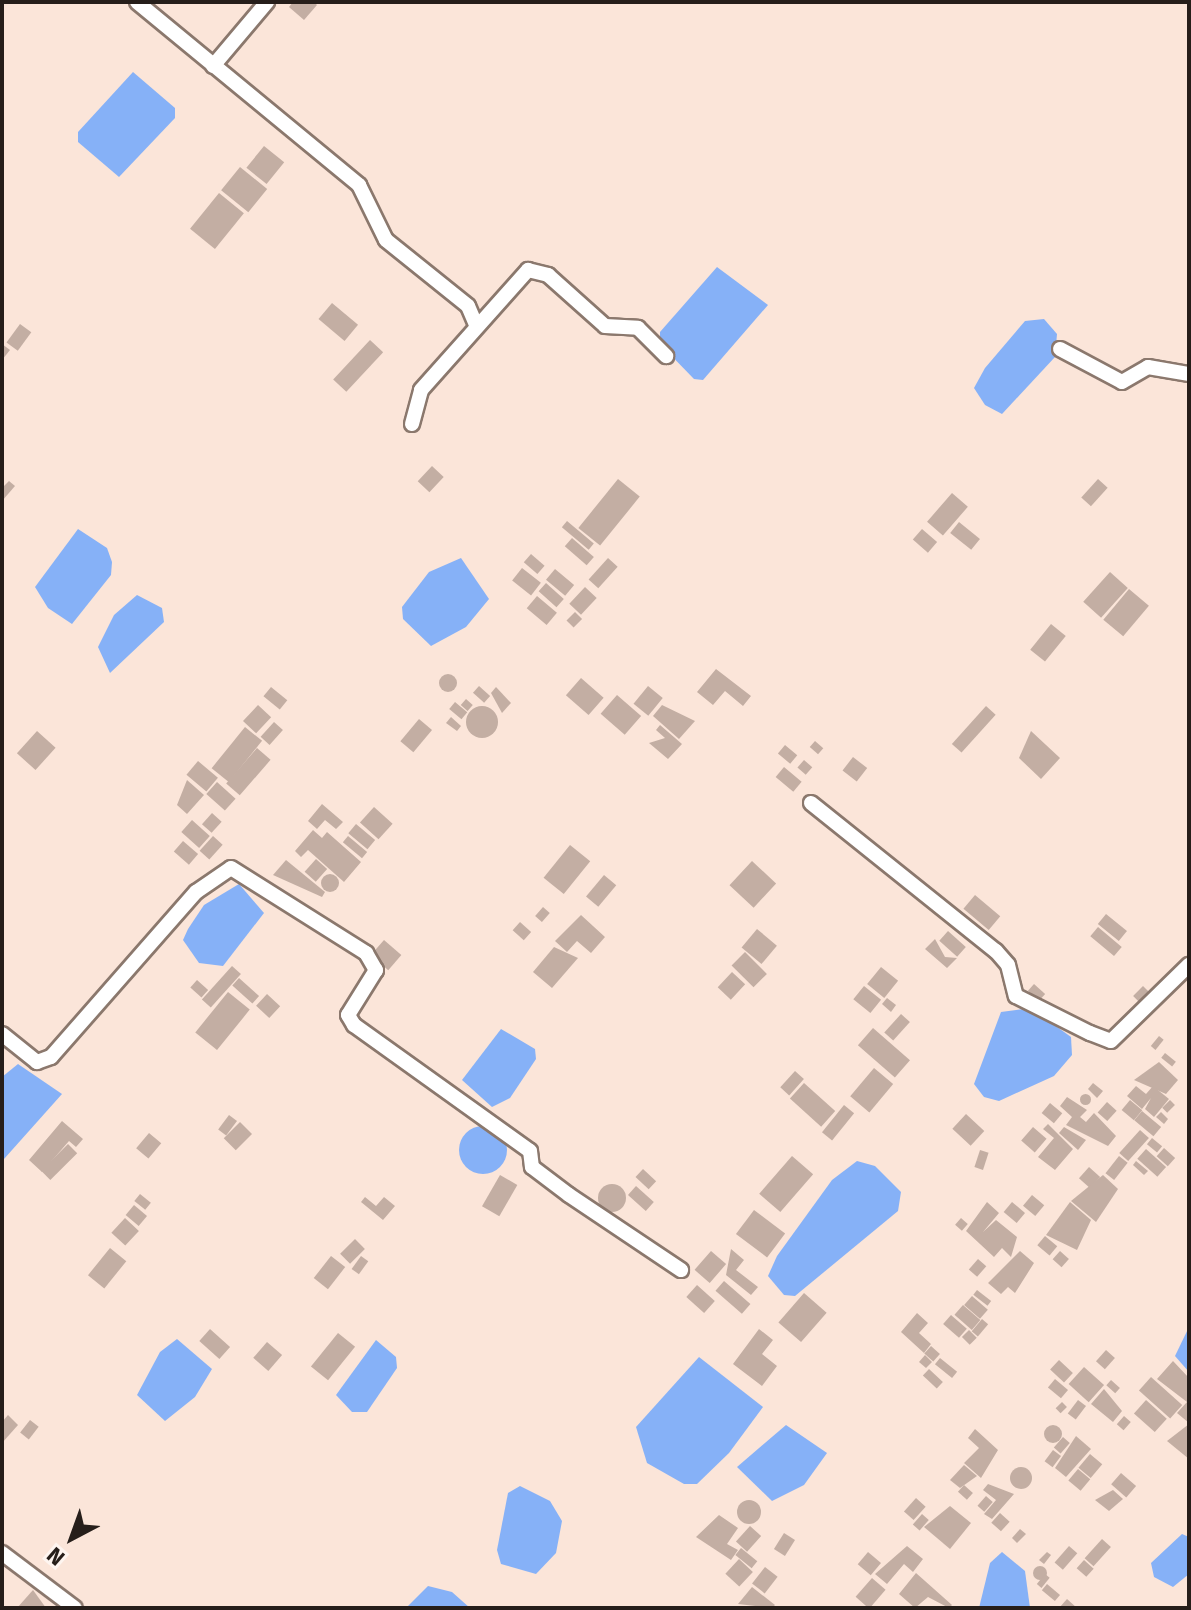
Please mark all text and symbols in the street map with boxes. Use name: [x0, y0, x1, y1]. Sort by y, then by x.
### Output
north arrow: [32, 1498, 112, 1578]
text: N: [42, 1542, 70, 1571]

